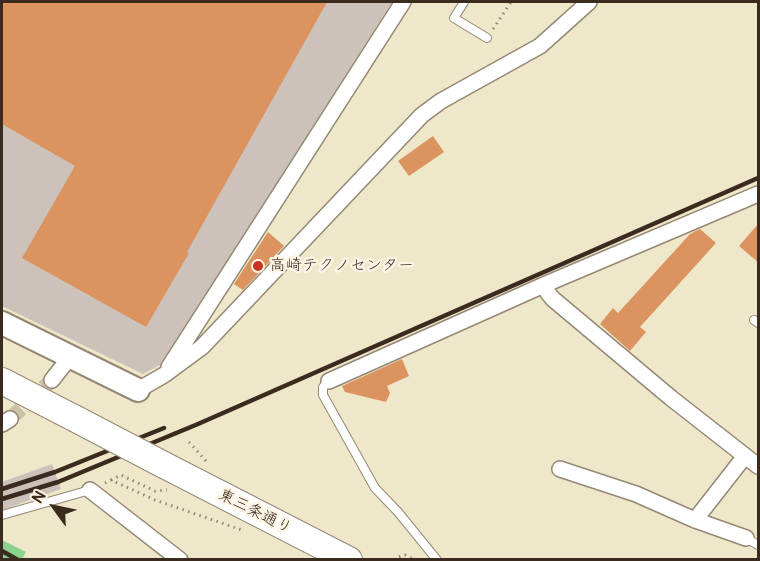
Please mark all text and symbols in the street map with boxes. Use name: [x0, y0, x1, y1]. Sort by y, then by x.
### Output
place label: 高崎テクノセンター: [270, 256, 414, 276]
marker: 高崎テクノセンター: [251, 259, 265, 273]
north arrow: [24, 477, 84, 537]
street label: 東三条通り: [215, 485, 295, 539]
text: N: [28, 487, 50, 507]

